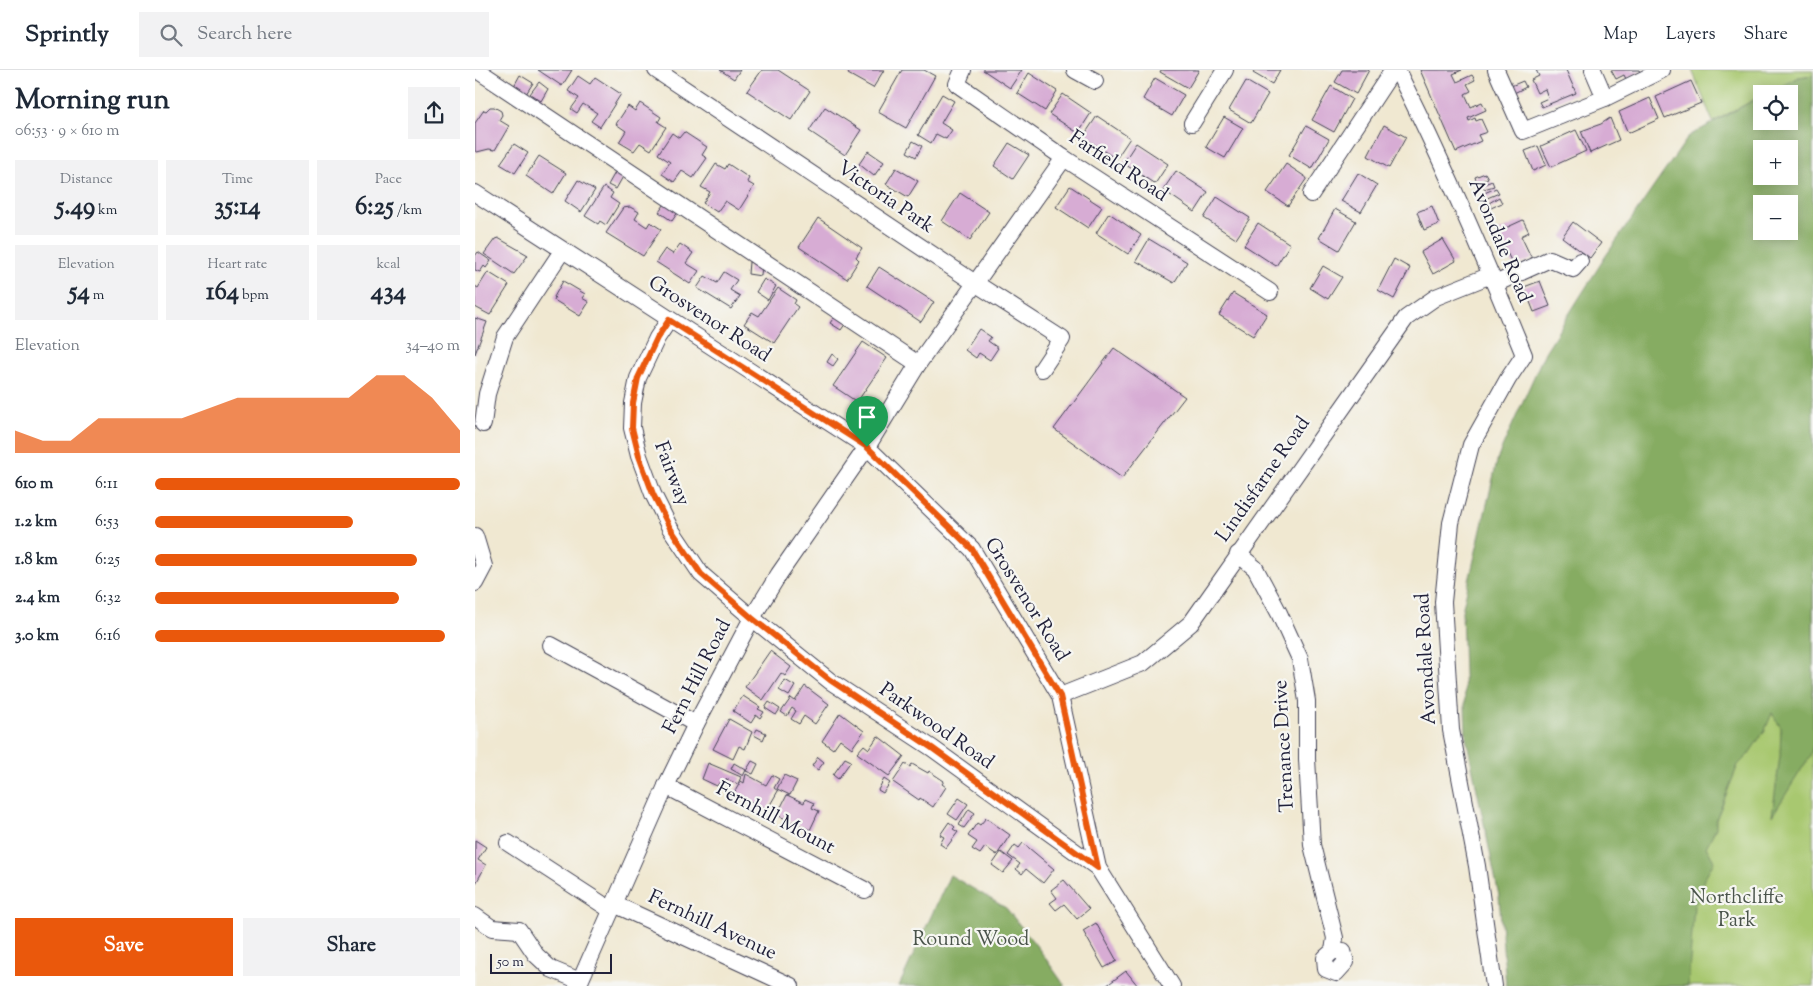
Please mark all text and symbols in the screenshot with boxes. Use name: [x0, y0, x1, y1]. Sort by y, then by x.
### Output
search box: [139, 12, 489, 57]
text: Sprintly: [25, 18, 109, 52]
icon: search: [157, 21, 185, 49]
text: Search here: [197, 21, 292, 48]
text: Map: [1603, 22, 1638, 48]
text: Layers: [1666, 22, 1716, 48]
text: Share: [1744, 22, 1788, 48]
text: Morning run: [15, 81, 170, 121]
map controls: [1753, 85, 1798, 240]
button: locate: [1753, 85, 1798, 130]
button: share: [408, 87, 460, 139]
text: 06:53 · 9 × 610 m: [15, 120, 119, 143]
street label: Farfield Road: [1063, 124, 1173, 210]
button: +: [1753, 140, 1798, 185]
street label: Victoria Park: [830, 155, 940, 241]
text: Distance: [60, 170, 113, 190]
text: Time: [222, 170, 253, 190]
text: Pace: [375, 170, 402, 190]
street label: Avondale Road: [1460, 175, 1538, 307]
text: 5.49: [56, 190, 95, 226]
text: 35:14: [214, 190, 261, 226]
text: 6:25: [355, 190, 394, 226]
button: −: [1753, 195, 1798, 240]
text: km: [95, 201, 117, 221]
text: /km: [394, 201, 422, 221]
text: Elevation: [58, 255, 115, 275]
text: Heart rate: [208, 255, 267, 275]
text: kcal: [376, 255, 401, 275]
street label: Grosvenor Road: [642, 269, 776, 371]
text: 54: [69, 275, 90, 311]
text: 164: [206, 275, 239, 311]
text: 434: [371, 275, 406, 311]
text: m: [90, 286, 104, 306]
text: bpm: [239, 286, 269, 306]
text: Elevation: [15, 335, 80, 358]
text: 34–40 m: [405, 335, 460, 358]
pin: [846, 396, 888, 447]
icon: arrive: [853, 403, 881, 431]
street label: Lindisfarne Road: [1210, 411, 1318, 549]
street label: Fairway: [645, 438, 697, 510]
text: 610 m: [15, 473, 53, 496]
text: 6:11: [95, 473, 118, 496]
text: 1.2 km: [15, 511, 57, 534]
text: 6:53: [95, 511, 119, 534]
street label: Grosvenor Road: [976, 532, 1076, 668]
text: 1.8 km: [15, 549, 58, 572]
text: 6:25: [95, 549, 120, 572]
text: 2.4 km: [15, 587, 60, 610]
text: 6:32: [95, 587, 121, 610]
street label: Avondale Road: [1409, 592, 1445, 726]
street label: Fern Hill Road: [657, 614, 739, 740]
text: 3.0 km: [15, 625, 59, 648]
text: 6:16: [95, 625, 120, 648]
street label: Parkwood Road: [873, 677, 999, 777]
street label: Trenance Drive: [1267, 679, 1303, 813]
street label: Fernhill Mount: [710, 775, 840, 863]
street label: Fernhill Avenue: [643, 883, 781, 969]
park label: Northcliffe Park: [1690, 884, 1784, 936]
button: Save: [15, 918, 233, 976]
button: Share: [243, 918, 460, 976]
park label: Round Wood: [913, 926, 1029, 955]
scale bar: [490, 951, 613, 974]
text: 50 m: [497, 953, 524, 973]

